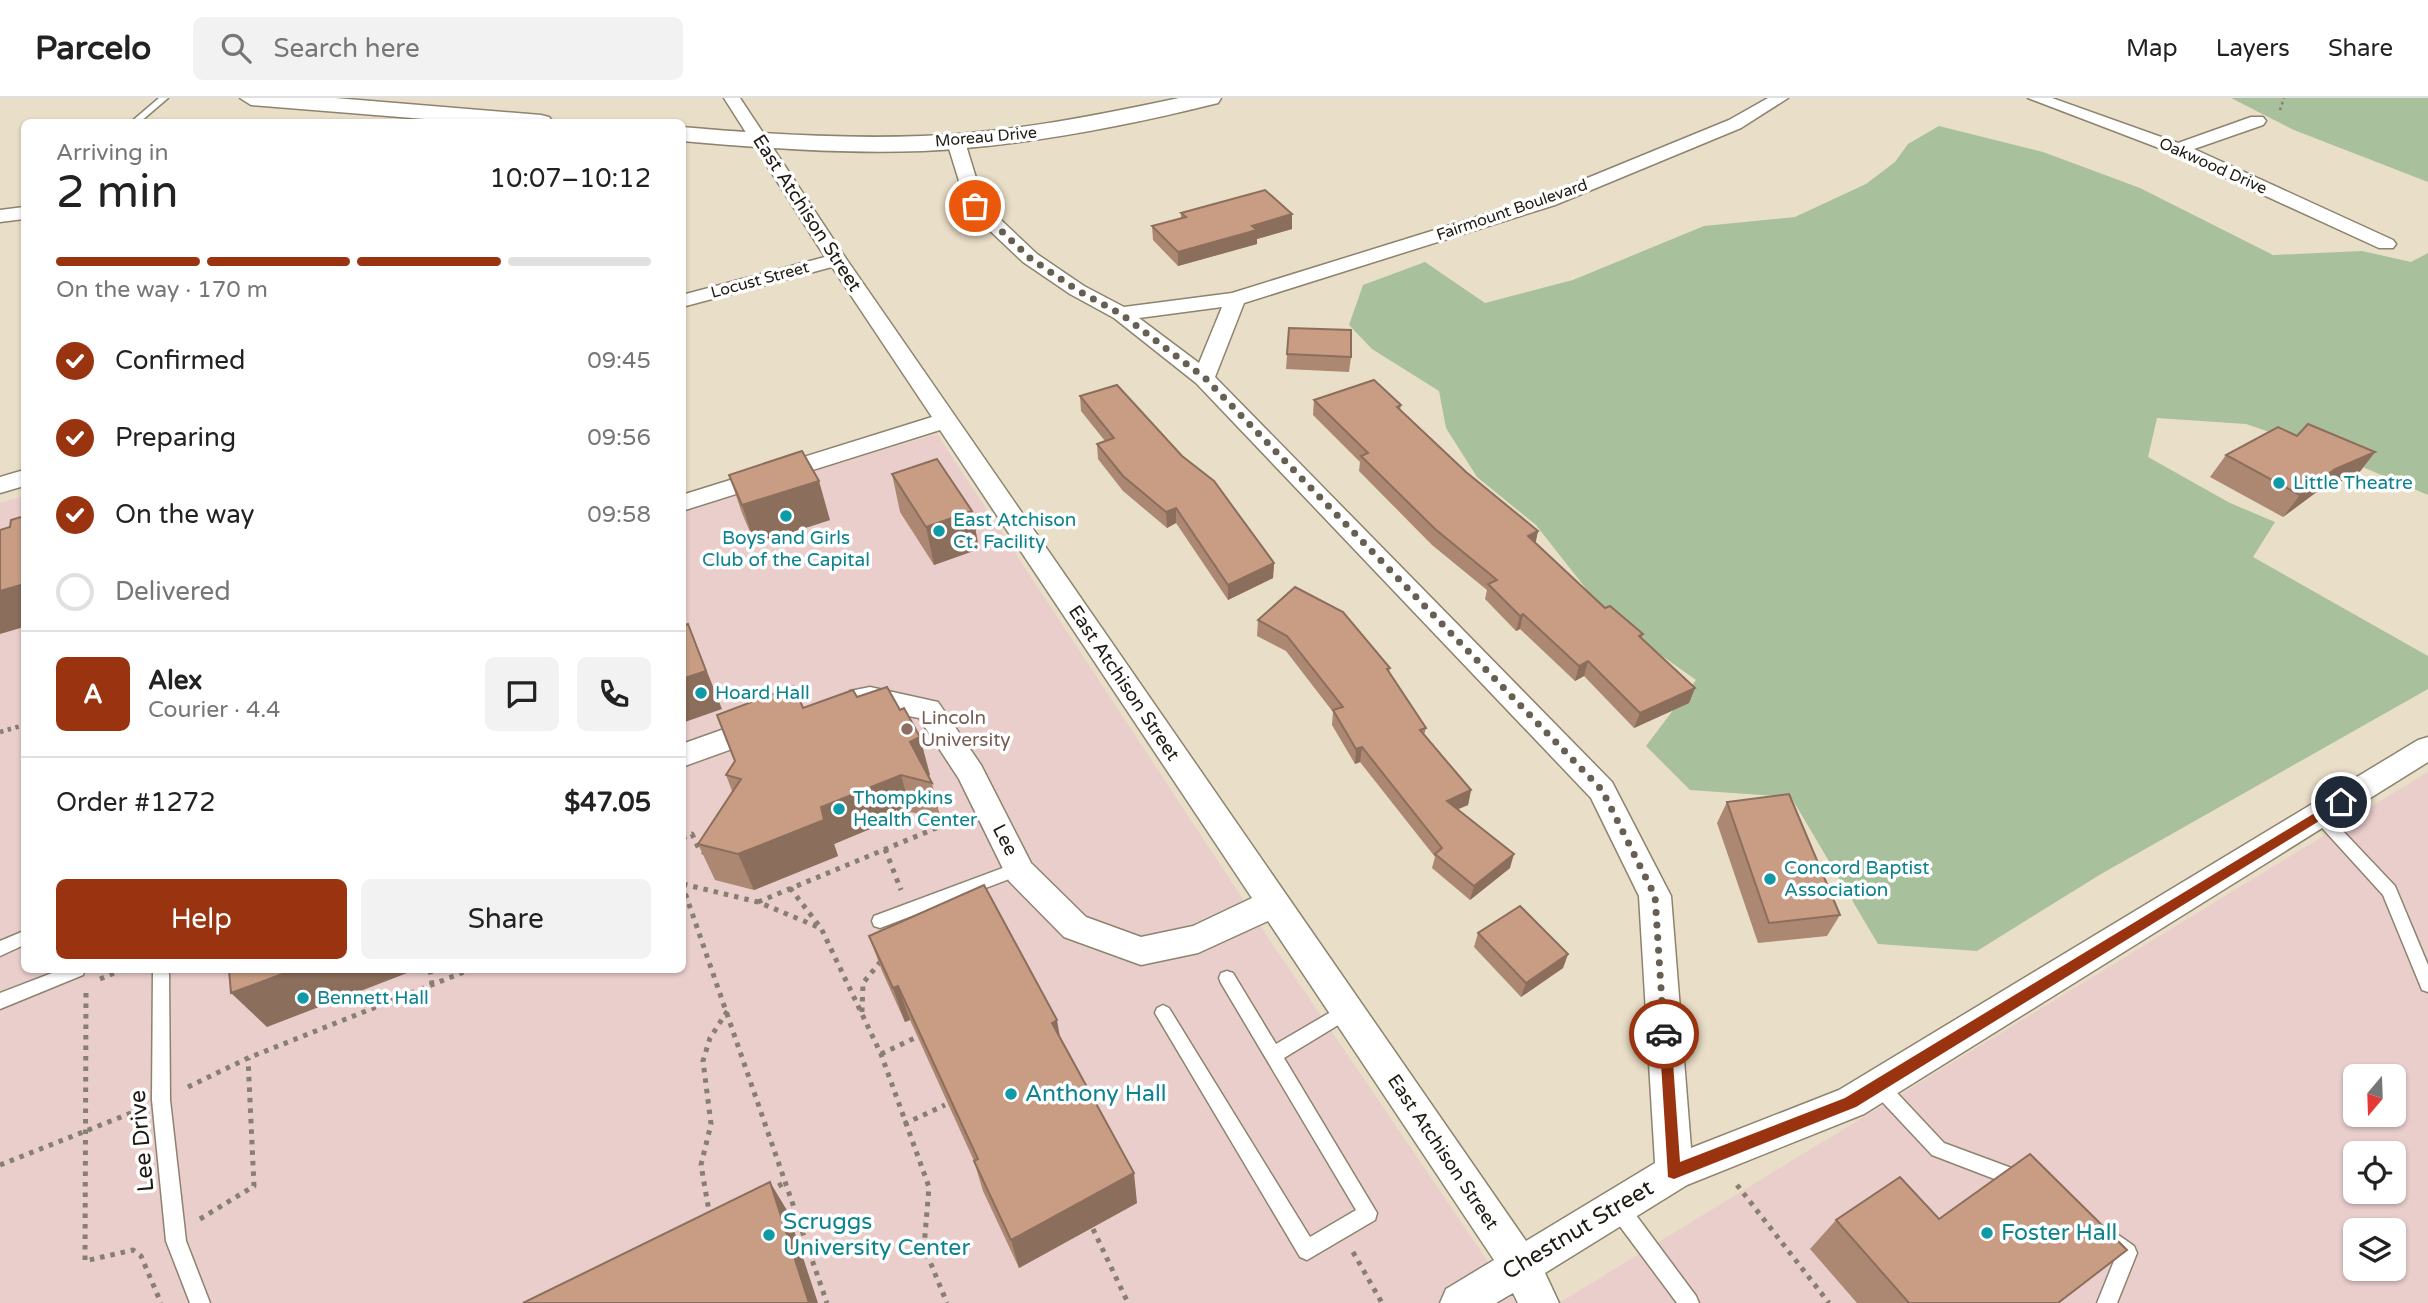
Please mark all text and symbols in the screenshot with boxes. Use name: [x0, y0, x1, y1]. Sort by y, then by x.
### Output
search box: [193, 17, 683, 80]
text: Parcelo: [35, 29, 151, 68]
icon: search: [217, 29, 255, 67]
text: Search here: [273, 33, 420, 64]
text: Map: [2126, 34, 2178, 63]
text: Layers: [2216, 34, 2290, 63]
text: Share: [2328, 34, 2393, 63]
street label: Moreau Drive: [934, 123, 1038, 151]
street label: East Atchison Street: [748, 130, 866, 296]
street label: Oakwood Drive: [2156, 133, 2270, 199]
text: Arriving in: [56, 139, 169, 167]
text: 10:07–10:12: [490, 163, 651, 194]
text: 2 min: [56, 165, 179, 220]
street label: Fairmount Boulevard: [1434, 175, 1590, 245]
pin: [945, 176, 1005, 236]
icon: bag: [956, 187, 994, 225]
street label: Locust Street: [709, 257, 811, 303]
text: On the way · 170 m: [56, 276, 268, 304]
icon: check: [56, 342, 94, 380]
text: Confirmed: [115, 345, 245, 376]
text: 09:45: [587, 347, 651, 375]
icon: check: [56, 419, 94, 457]
text: Preparing: [115, 422, 236, 453]
text: 09:56: [587, 424, 651, 452]
place label: Little Theatre: [2293, 472, 2413, 494]
marker: Little Theatre: [2271, 475, 2287, 491]
icon: check: [56, 496, 94, 534]
text: On the way: [115, 499, 255, 530]
text: 09:58: [587, 501, 651, 529]
marker: Boys and Girls Club of the Capital: [778, 508, 794, 524]
place label: East Atchison Ct. Facility: [953, 509, 1076, 553]
marker: East Atchison Ct. Facility: [931, 523, 947, 539]
place label: Boys and Girls Club of the Capital: [702, 527, 870, 571]
text: Delivered: [115, 576, 231, 607]
street label: East Atchison Street: [1064, 601, 1184, 765]
button: chat: [485, 657, 559, 731]
button: phone: [577, 657, 651, 731]
text: Alex: [148, 665, 202, 696]
text: A: [83, 679, 103, 710]
place label: Hoard Hall: [715, 682, 810, 704]
marker: Hoard Hall: [693, 685, 709, 701]
text: Courier · 4.4: [148, 696, 280, 724]
place label: Lincoln University: [921, 707, 1011, 751]
marker: Lincoln University: [899, 721, 915, 737]
pin: [2311, 772, 2371, 832]
icon: home: [2322, 783, 2360, 821]
text: Order #1272: [56, 787, 216, 818]
text: $47.05: [564, 787, 651, 818]
place label: Thompkins Health Center: [853, 787, 978, 831]
marker: Thompkins Health Center: [831, 801, 847, 817]
street label: Lee: [988, 821, 1022, 859]
place label: Concord Baptist Association: [1784, 857, 1930, 901]
marker: Concord Baptist Association: [1762, 871, 1778, 887]
button: Help: [56, 879, 347, 959]
button: Share: [361, 879, 651, 959]
place label: Bennett Hall: [317, 987, 429, 1009]
marker: Bennett Hall: [295, 990, 311, 1006]
courier: [1629, 999, 1699, 1069]
icon: car: [1645, 1015, 1683, 1053]
north arrow: [2343, 1064, 2406, 1127]
map controls: [2343, 1064, 2406, 1281]
street label: East Atchison Street: [1383, 1070, 1503, 1234]
place label: Anthony Hall: [1025, 1080, 1166, 1108]
marker: Anthony Hall: [1003, 1086, 1019, 1102]
street label: Lee Drive: [124, 1089, 160, 1193]
button: locate: [2343, 1141, 2406, 1204]
street label: Chestnut Street: [1497, 1174, 1659, 1286]
place label: Scruggs University Center: [783, 1208, 970, 1262]
button: layers: [2343, 1218, 2406, 1281]
place label: Foster Hall: [2001, 1219, 2117, 1247]
marker: Foster Hall: [1979, 1225, 1995, 1241]
marker: Scruggs University Center: [761, 1227, 777, 1243]

